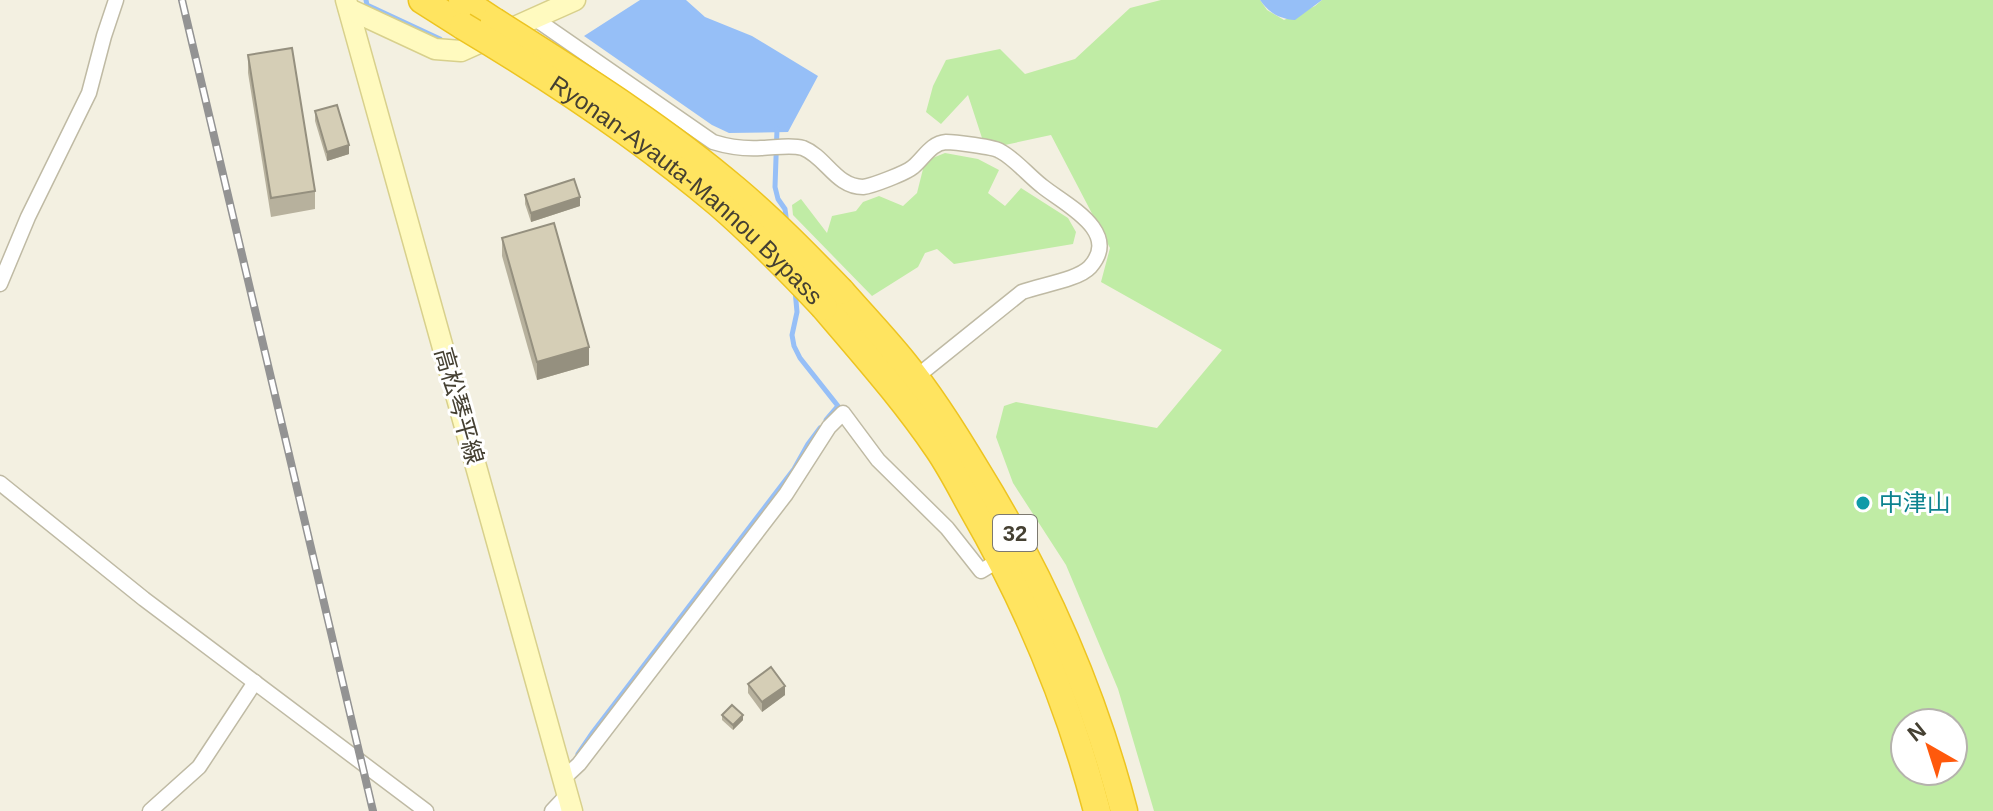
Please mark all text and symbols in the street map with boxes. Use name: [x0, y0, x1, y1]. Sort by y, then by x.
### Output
street label: Ryonan-Ayauta-Mannou Bypass: [545, 70, 828, 310]
street label: 高松琴平線: [430, 344, 489, 467]
place label: 中津山: [1879, 489, 1951, 516]
marker: 中津山: [1854, 494, 1872, 512]
road number: 32: [993, 515, 1037, 551]
north arrow: [1889, 707, 1969, 787]
text: N: [1903, 717, 1931, 747]

